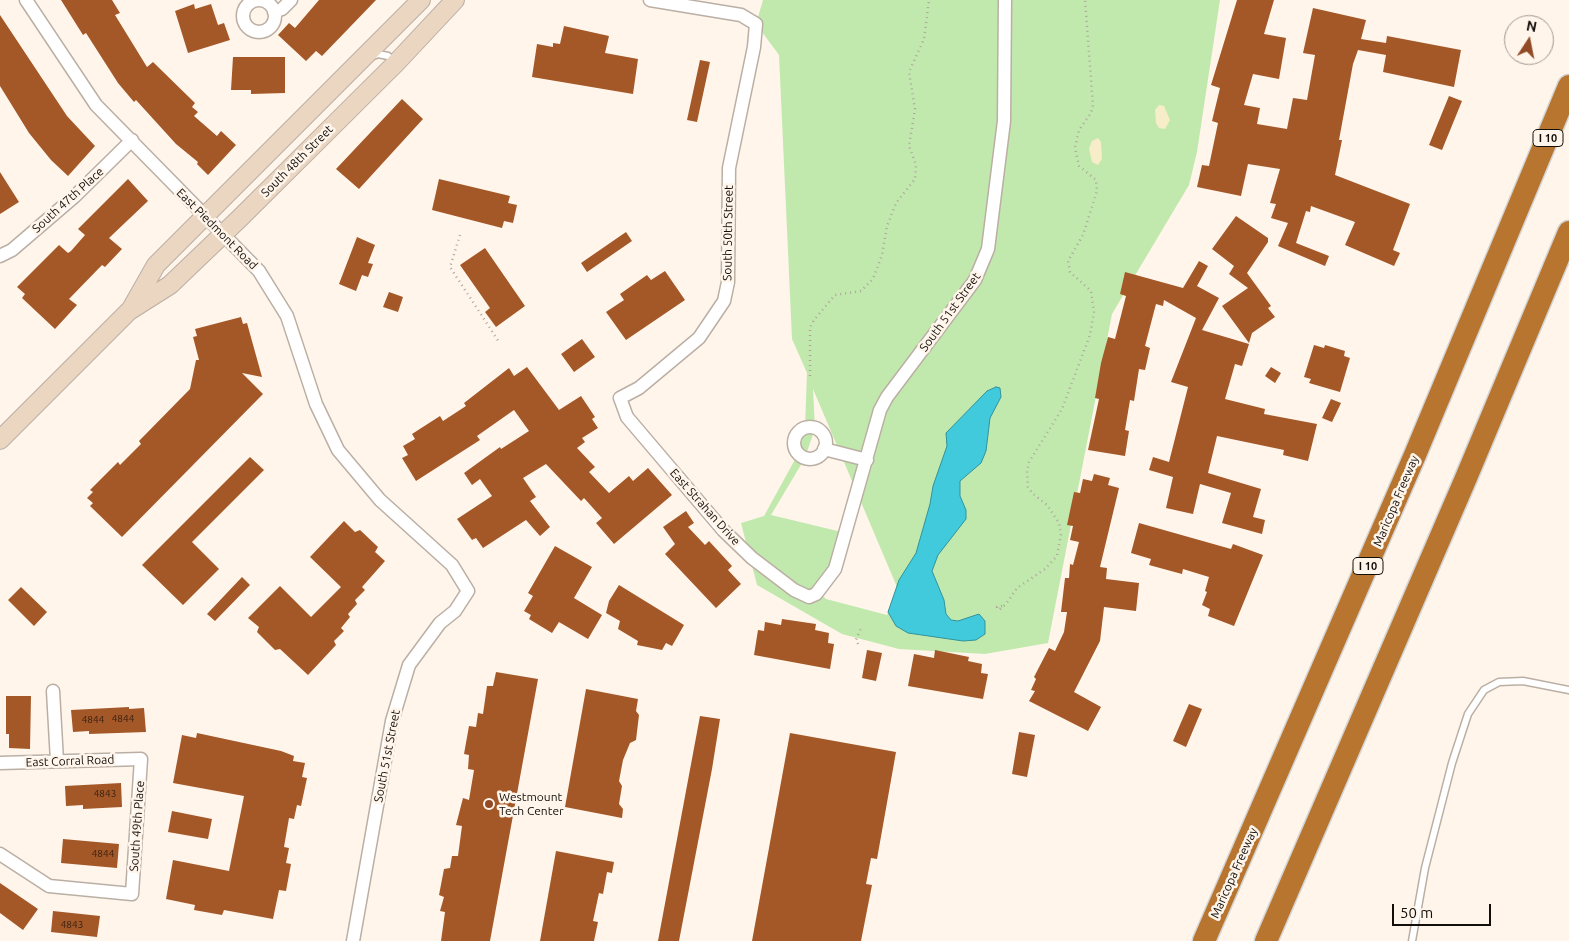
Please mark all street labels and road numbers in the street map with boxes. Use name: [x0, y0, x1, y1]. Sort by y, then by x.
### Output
street label: South 48th Street: [258, 122, 336, 200]
road number: I 10: [1533, 130, 1563, 146]
street label: South 47th Place: [29, 164, 107, 236]
street label: East Piedmont Road: [173, 185, 261, 273]
street label: South 50th Street: [720, 185, 736, 281]
street label: South 51st Street: [916, 270, 984, 354]
street label: Maricopa Freeway: [1370, 453, 1422, 549]
street label: East Strahan Drive: [667, 466, 743, 548]
road number: I 10: [1353, 558, 1383, 574]
street label: South 51st Street: [371, 708, 403, 804]
street label: East Corral Road: [25, 752, 115, 770]
street label: South 49th Place: [127, 780, 147, 872]
street label: Maricopa Freeway: [1208, 825, 1260, 921]

